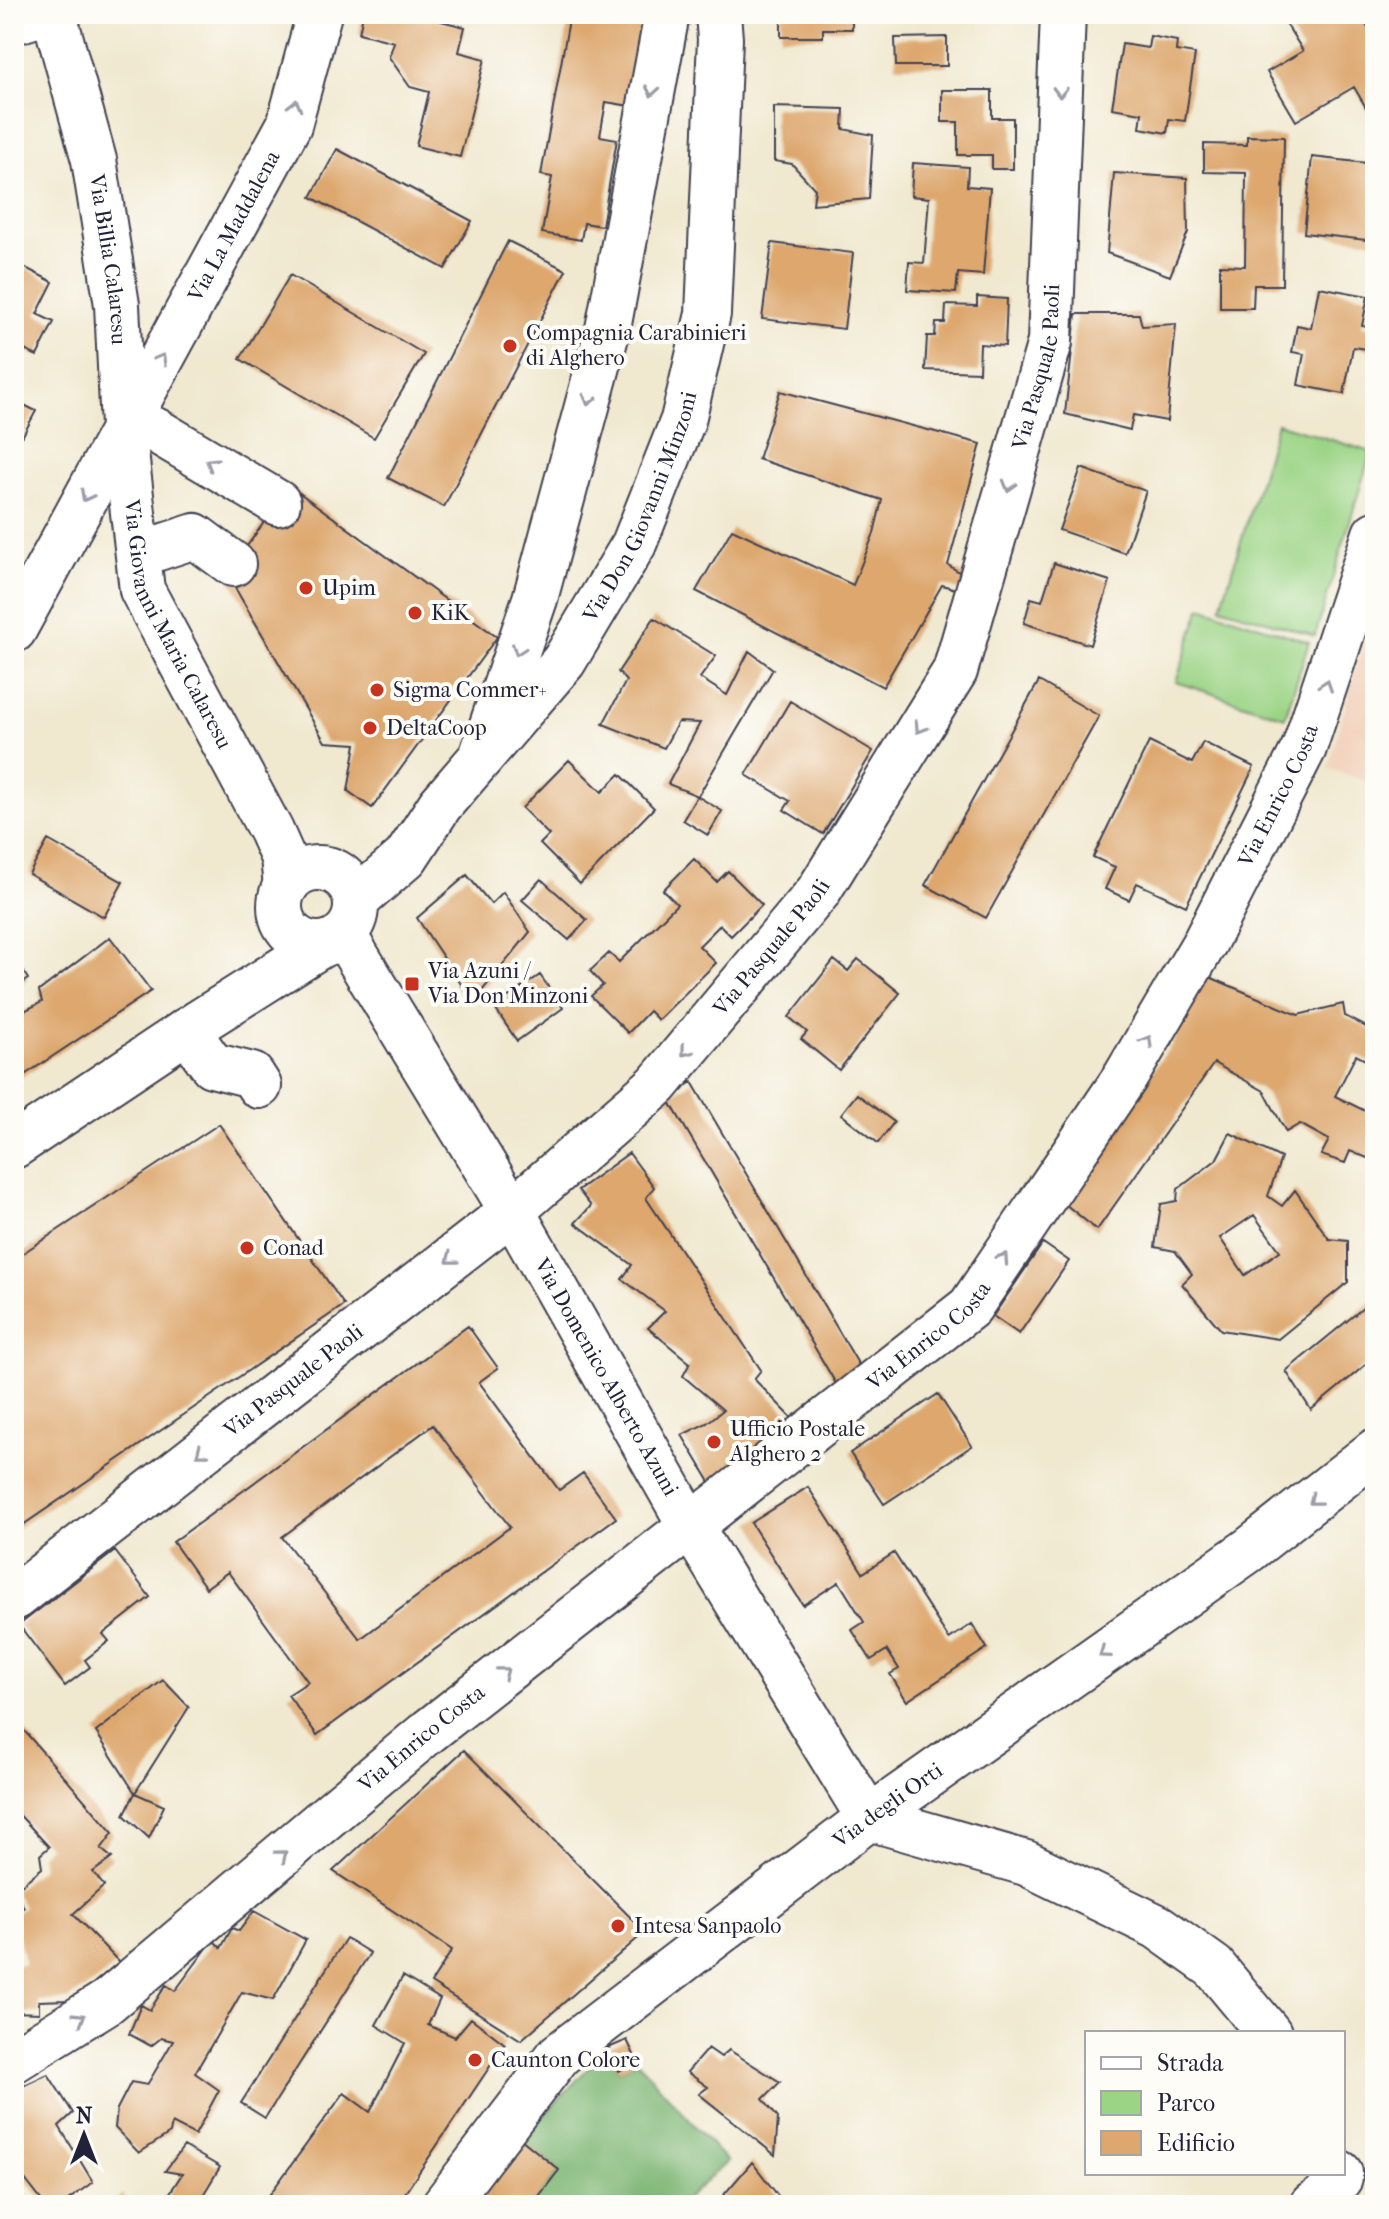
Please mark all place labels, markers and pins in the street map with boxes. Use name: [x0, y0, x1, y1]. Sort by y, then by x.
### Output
place label: Compagnia Carabinieri di Alghero: [526, 320, 747, 371]
marker: Compagnia Carabinieri di Alghero: [501, 337, 519, 355]
place label: Upim: [322, 575, 376, 601]
marker: Upim: [297, 579, 315, 597]
place label: KiK: [431, 600, 470, 626]
marker: KiK: [406, 604, 424, 622]
place label: Sigma Commer+: [393, 677, 547, 703]
marker: Sigma Commer+: [368, 681, 386, 699]
place label: DeltaCoop: [386, 715, 487, 741]
marker: DeltaCoop: [361, 719, 379, 737]
place label: Via Azuni / Via Don Minzoni: [427, 958, 589, 1009]
marker: Via Azuni / Via Don Minzoni: [403, 975, 421, 993]
place label: Conad: [263, 1235, 325, 1261]
marker: Conad: [238, 1239, 256, 1257]
place label: Ufficio Postale Alghero 2: [729, 1416, 865, 1467]
marker: Ufficio Postale Alghero 2: [705, 1433, 723, 1451]
place label: Intesa Sanpaolo: [634, 1913, 781, 1939]
marker: Intesa Sanpaolo: [609, 1917, 627, 1935]
place label: Caunton Colore: [491, 2047, 640, 2073]
marker: Caunton Colore: [466, 2051, 484, 2069]

